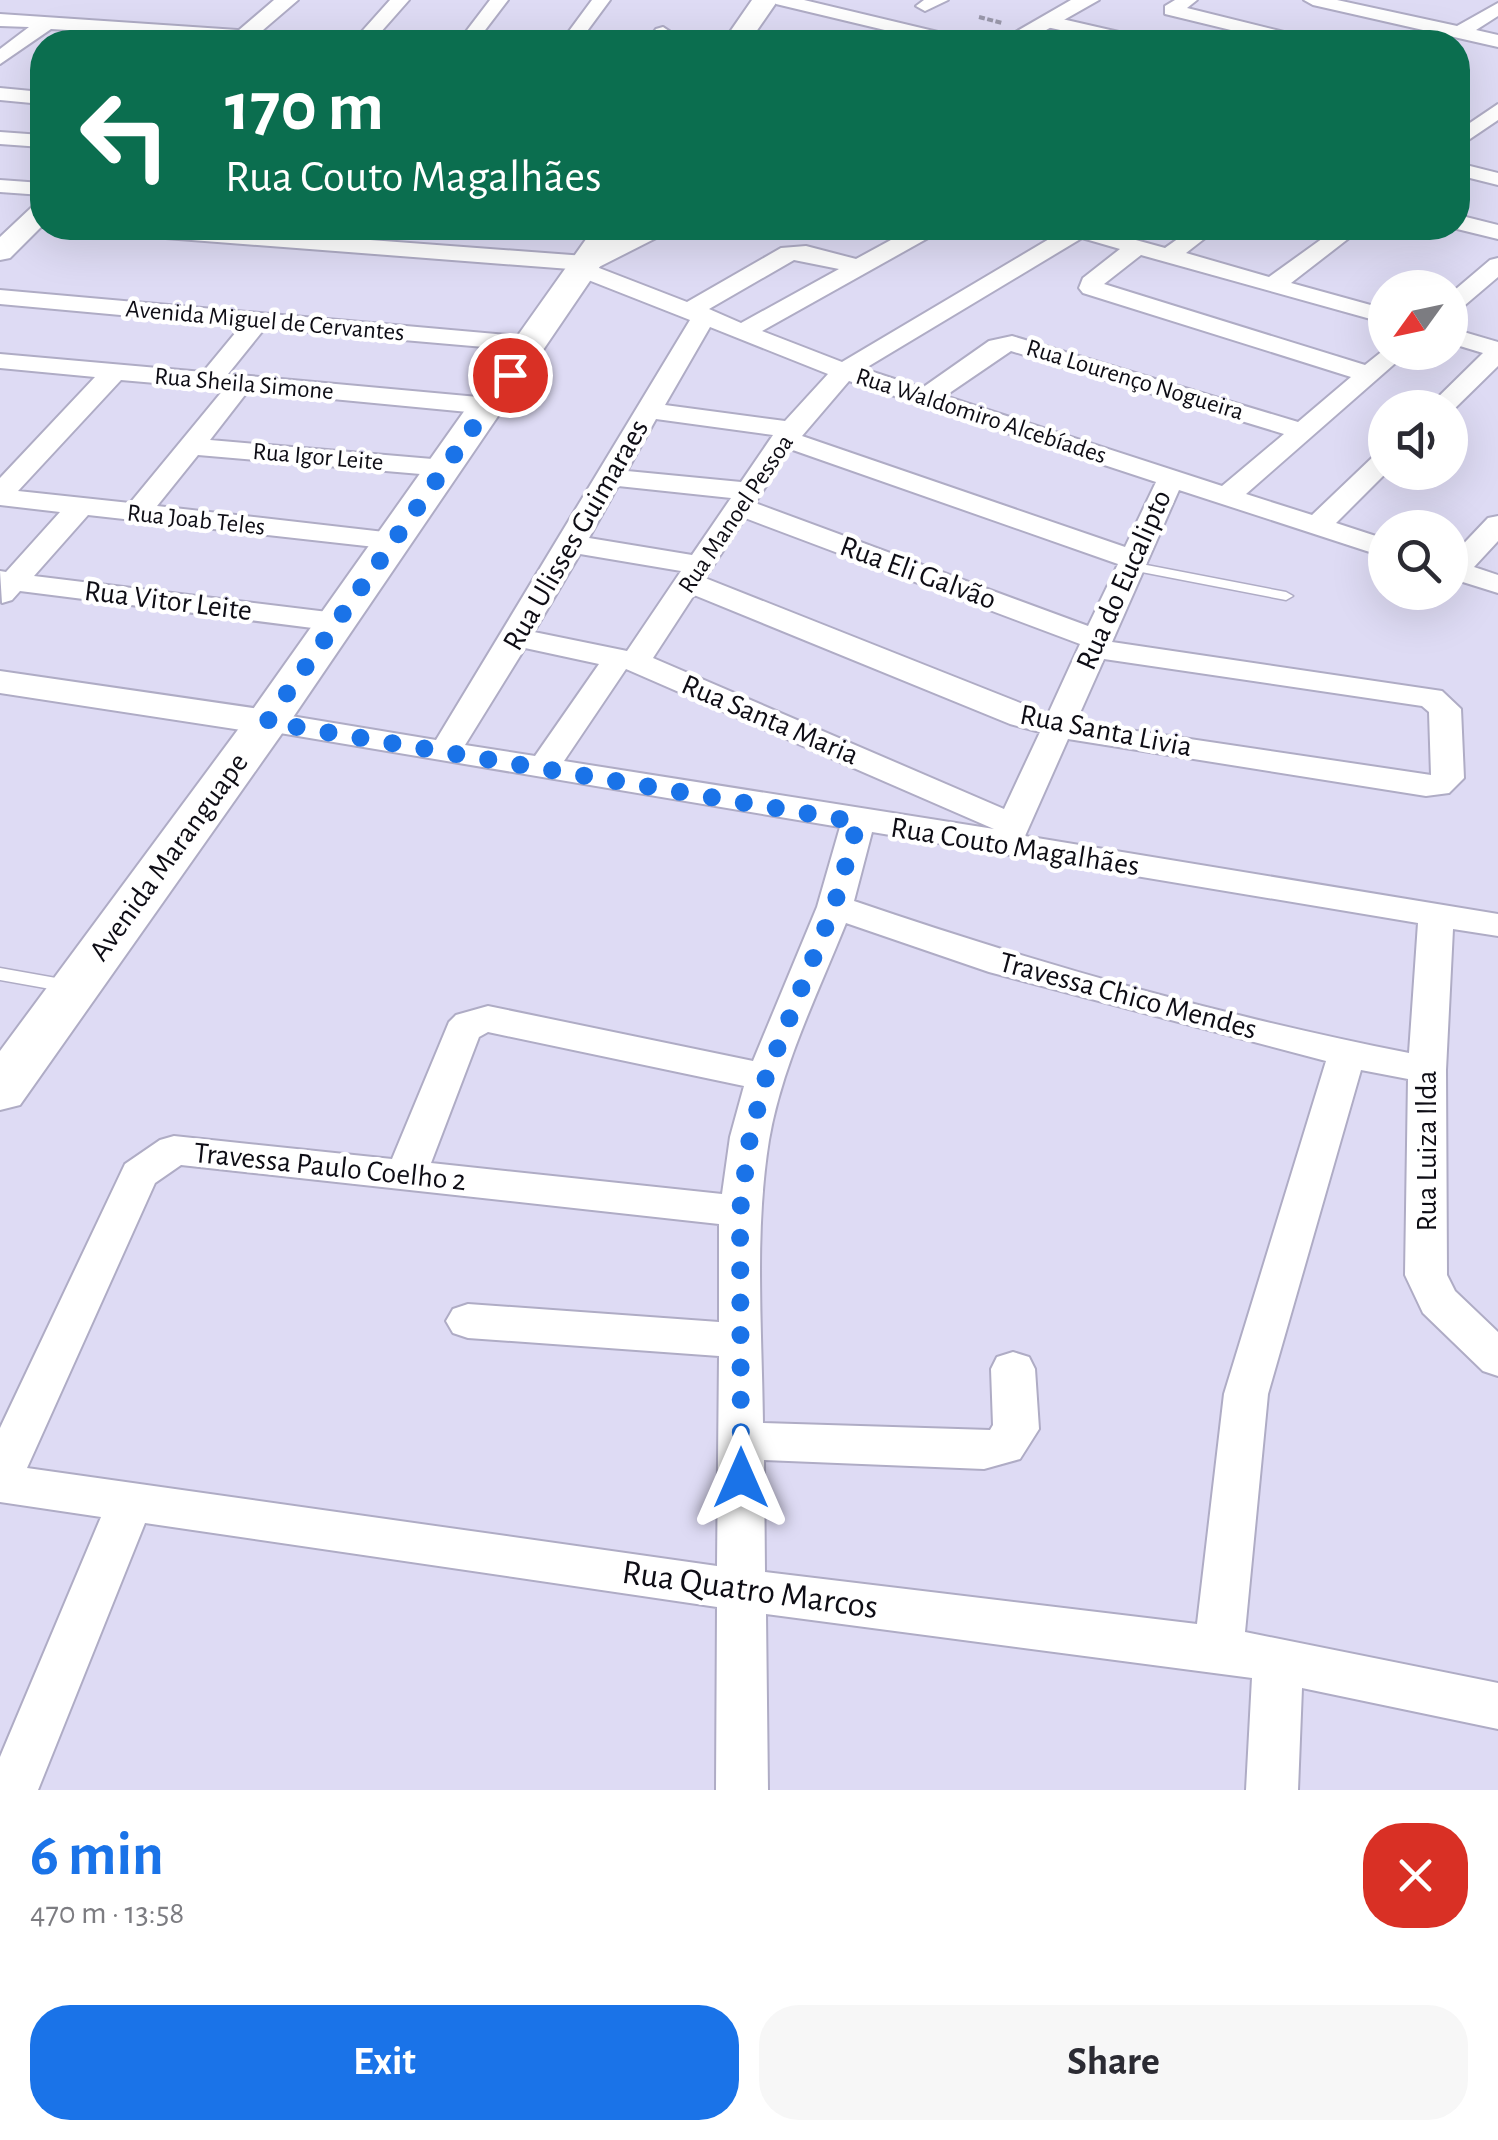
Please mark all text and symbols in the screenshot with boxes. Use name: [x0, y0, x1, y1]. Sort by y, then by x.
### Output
icon: left: [60, 70, 190, 200]
text: 170 m: [225, 73, 384, 143]
text: Rua Couto Magalhães: [225, 155, 602, 200]
north arrow: [1368, 270, 1468, 370]
map controls: [1368, 270, 1468, 610]
street label: Avenida Miguel de Cervantes: [125, 296, 405, 346]
pin: [468, 333, 553, 418]
street label: Rua Lourenço Nogueira: [1023, 335, 1247, 425]
icon: arrive: [483, 348, 538, 403]
street label: Rua Sheila Simone: [153, 364, 335, 404]
street label: Rua Waldomiro Alcebíades: [853, 364, 1109, 468]
button: sound: [1368, 390, 1468, 490]
street label: Rua Ulisses Guimaraes: [498, 414, 654, 656]
street label: Rua Manoel Pessoa: [674, 430, 798, 598]
street label: Rua Igor Leite: [252, 439, 384, 475]
street label: Rua do Eucalipto: [1071, 486, 1177, 674]
street label: Rua Joab Teles: [126, 500, 266, 540]
button: search: [1368, 510, 1468, 610]
street label: Rua Eli Galvão: [836, 531, 1000, 615]
street label: Rua Vitor Leite: [82, 576, 254, 626]
street label: Rua Santa Maria: [677, 669, 863, 771]
street label: Rua Santa Livia: [1017, 700, 1195, 762]
street label: Avenida Maranguape: [84, 748, 254, 966]
street label: Rua Couto Magalhães: [889, 813, 1141, 881]
street label: Travessa Chico Mendes: [996, 947, 1260, 1045]
street label: Rua Luiza Ilda: [1412, 1070, 1442, 1232]
street label: Travessa Paulo Coelho 2: [192, 1138, 468, 1196]
position arrow: [689, 1426, 793, 1530]
street label: Rua Quatro Marcos: [620, 1555, 880, 1625]
button: close: [1363, 1823, 1468, 1928]
text: 6 min: [30, 1826, 164, 1886]
text: 470 m · 13:58: [30, 1897, 184, 1929]
button: Exit: [30, 2005, 739, 2120]
button: Share: [759, 2005, 1468, 2120]

